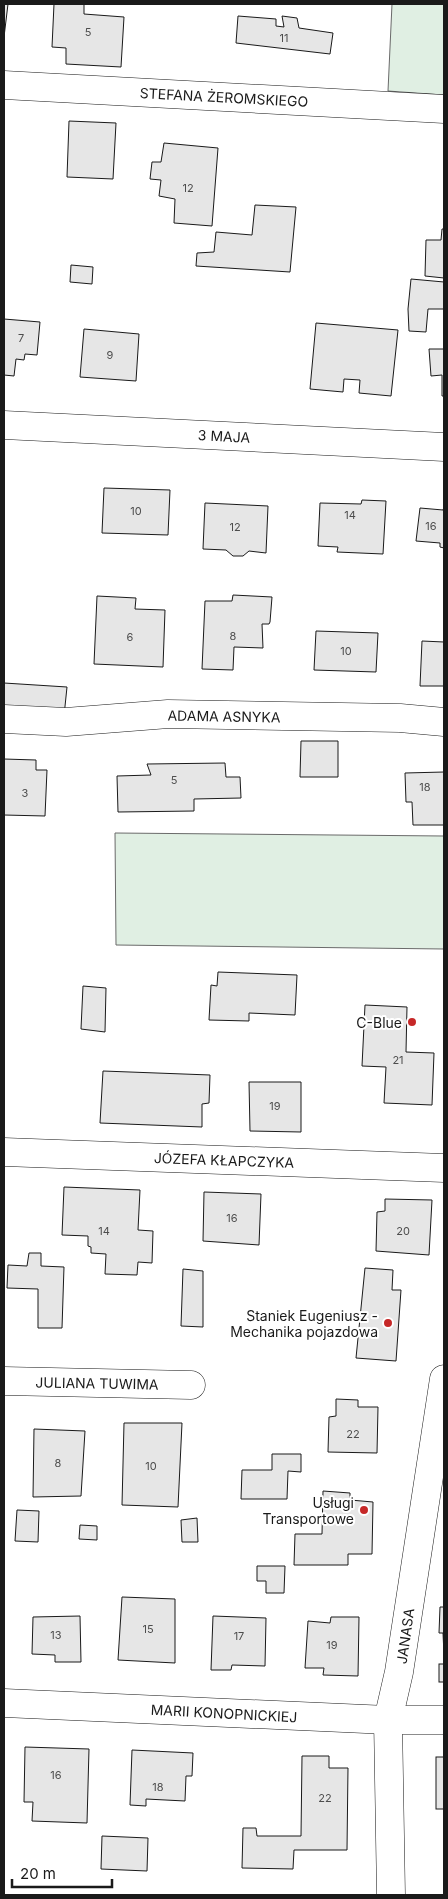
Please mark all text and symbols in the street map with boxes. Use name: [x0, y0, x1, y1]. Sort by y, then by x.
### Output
house number: 5: [85, 25, 92, 39]
house number: 11: [280, 31, 288, 45]
street label: STEFANA ŻEROMSKIEGO: [139, 84, 309, 110]
house number: 12: [182, 181, 194, 195]
house number: 7: [18, 331, 24, 345]
house number: 9: [107, 348, 114, 362]
street label: 3 MAJA: [197, 426, 251, 446]
house number: 10: [130, 504, 142, 518]
house number: 14: [344, 508, 356, 522]
house number: 16: [425, 519, 437, 533]
house number: 12: [229, 520, 241, 534]
house number: 8: [230, 629, 237, 643]
house number: 6: [127, 630, 134, 644]
house number: 10: [340, 644, 352, 658]
street label: ADAMA ASNYKA: [167, 707, 281, 725]
house number: 5: [171, 773, 178, 787]
house number: 18: [419, 780, 431, 794]
house number: 3: [22, 786, 29, 800]
place label: C-Blue: [356, 1014, 402, 1031]
marker: C-Blue: [406, 1016, 418, 1028]
house number: 21: [392, 1053, 404, 1067]
house number: 19: [269, 1099, 281, 1113]
street label: JÓZEFA KŁAPCZYKA: [154, 1149, 295, 1171]
house number: 16: [226, 1211, 238, 1225]
house number: 14: [98, 1224, 110, 1238]
house number: 20: [396, 1224, 410, 1238]
place label: Staniek Eugeniusz - Mechanika pojazdowa: [230, 1307, 378, 1340]
marker: Staniek Eugeniusz - Mechanika pojazdowa: [382, 1317, 394, 1329]
street label: JULIANA TUWIMA: [35, 1373, 159, 1393]
house number: 22: [346, 1427, 360, 1441]
house number: 8: [55, 1456, 62, 1470]
house number: 10: [145, 1459, 157, 1473]
place label: Usługi Transportowe: [263, 1494, 354, 1527]
marker: Usługi Transportowe: [358, 1504, 370, 1516]
street label: JANASA: [393, 1607, 417, 1665]
house number: 15: [142, 1622, 154, 1636]
house number: 13: [50, 1628, 62, 1642]
house number: 17: [234, 1629, 244, 1643]
house number: 19: [326, 1638, 338, 1652]
street label: MARII KONOPNICKIEJ: [150, 1701, 298, 1725]
house number: 16: [50, 1768, 62, 1782]
house number: 18: [152, 1780, 164, 1794]
house number: 22: [318, 1791, 332, 1805]
scale bar: [12, 1856, 112, 1888]
text: 20 m: [20, 1864, 56, 1883]

